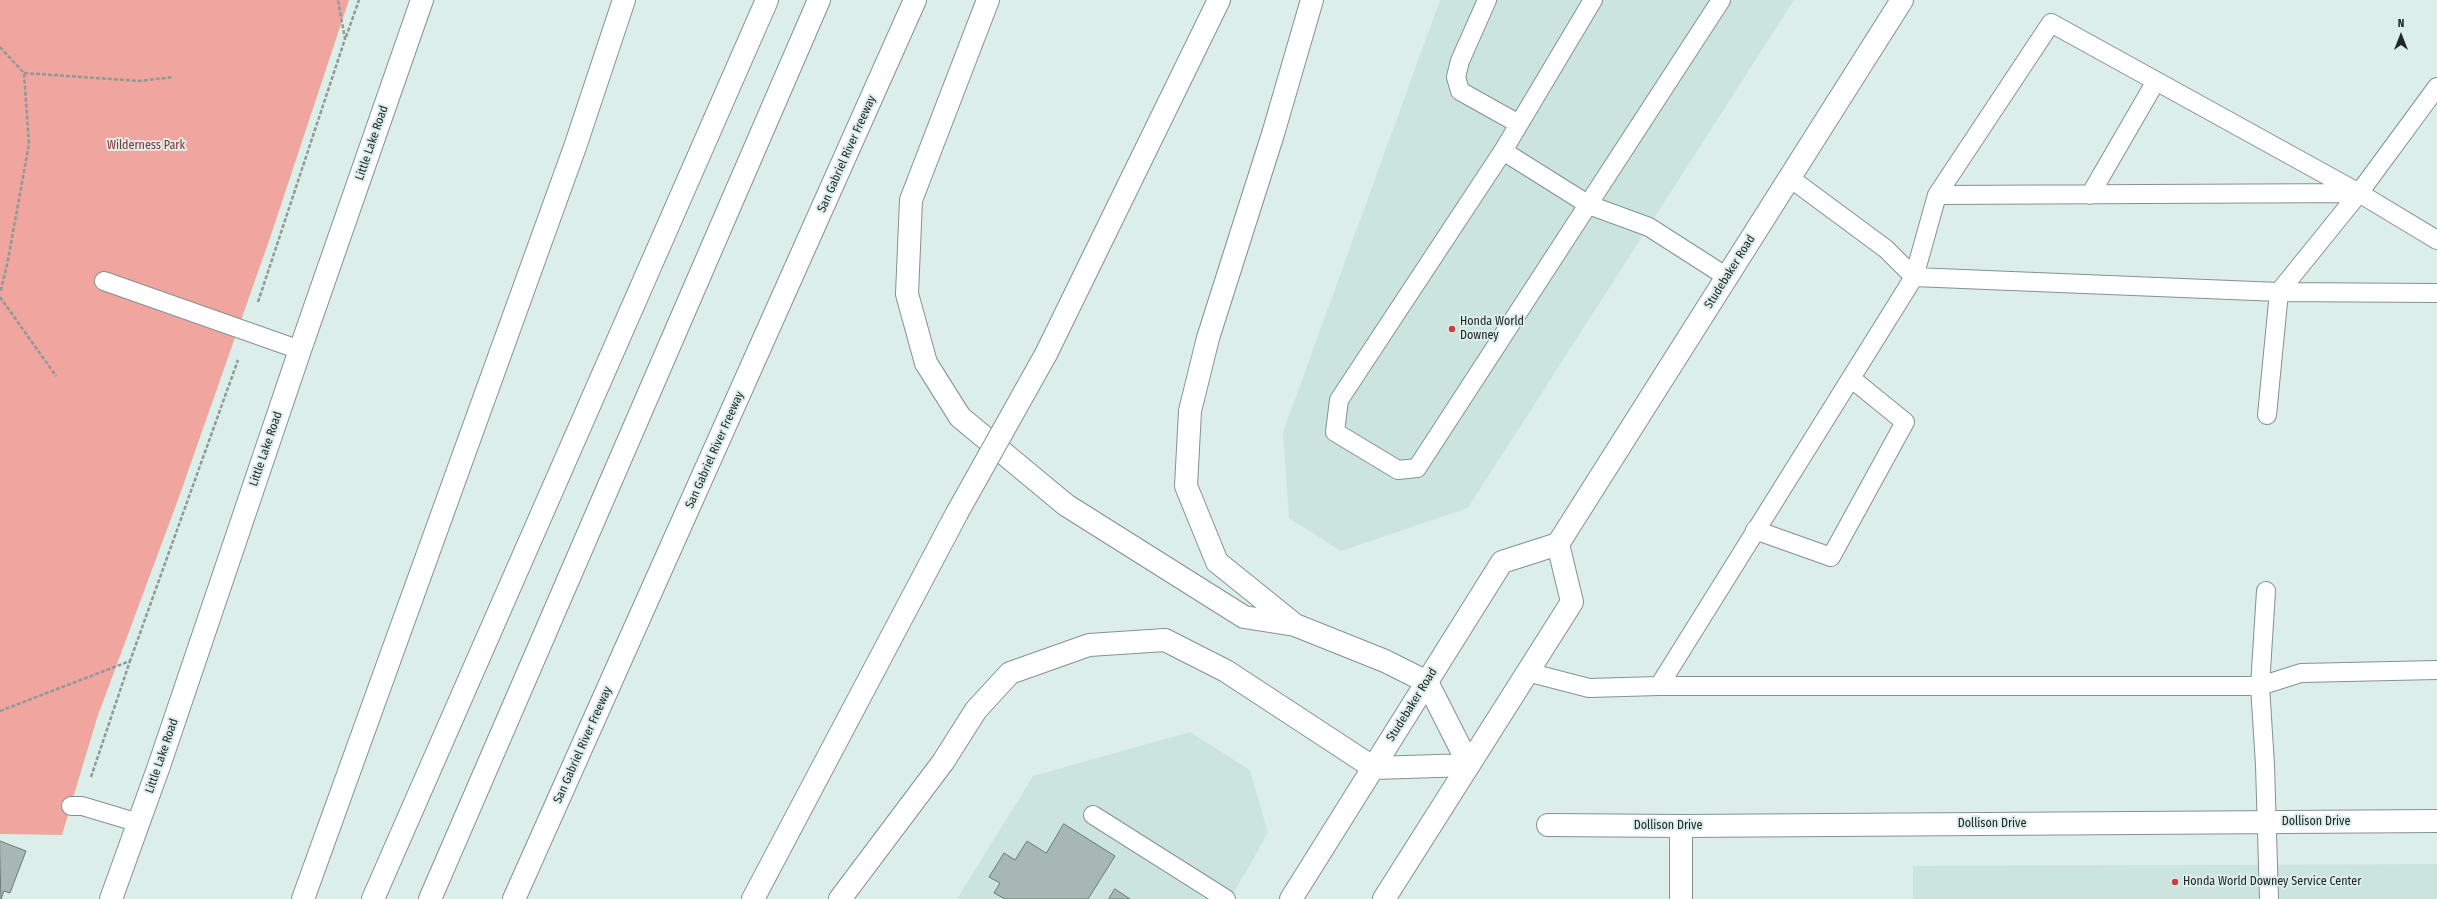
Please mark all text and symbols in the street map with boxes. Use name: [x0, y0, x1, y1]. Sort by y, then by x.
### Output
north arrow: [2381, 16, 2421, 56]
text: N: [2398, 17, 2404, 30]
street label: San Gabriel River Freeway: [815, 93, 879, 215]
street label: Little Lake Road: [352, 104, 392, 182]
park label: Wilderness Park: [107, 139, 185, 153]
street label: Studebaker Road: [1702, 233, 1758, 311]
place label: Honda World Downey: [1460, 315, 1524, 343]
marker: Honda World Downey: [1447, 324, 1457, 334]
street label: San Gabriel River Freeway: [683, 389, 747, 511]
street label: Little Lake Road: [246, 410, 286, 488]
street label: Studebaker Road: [1384, 666, 1440, 744]
street label: San Gabriel River Freeway: [551, 684, 615, 806]
street label: Little Lake Road: [142, 717, 182, 795]
street label: Dollison Drive: [2282, 815, 2350, 829]
street label: Dollison Drive: [1958, 817, 2026, 831]
street label: Dollison Drive: [1634, 819, 1702, 833]
place label: Honda World Downey Service Center: [2183, 875, 2361, 889]
marker: Honda World Downey Service Center: [2170, 877, 2180, 887]

